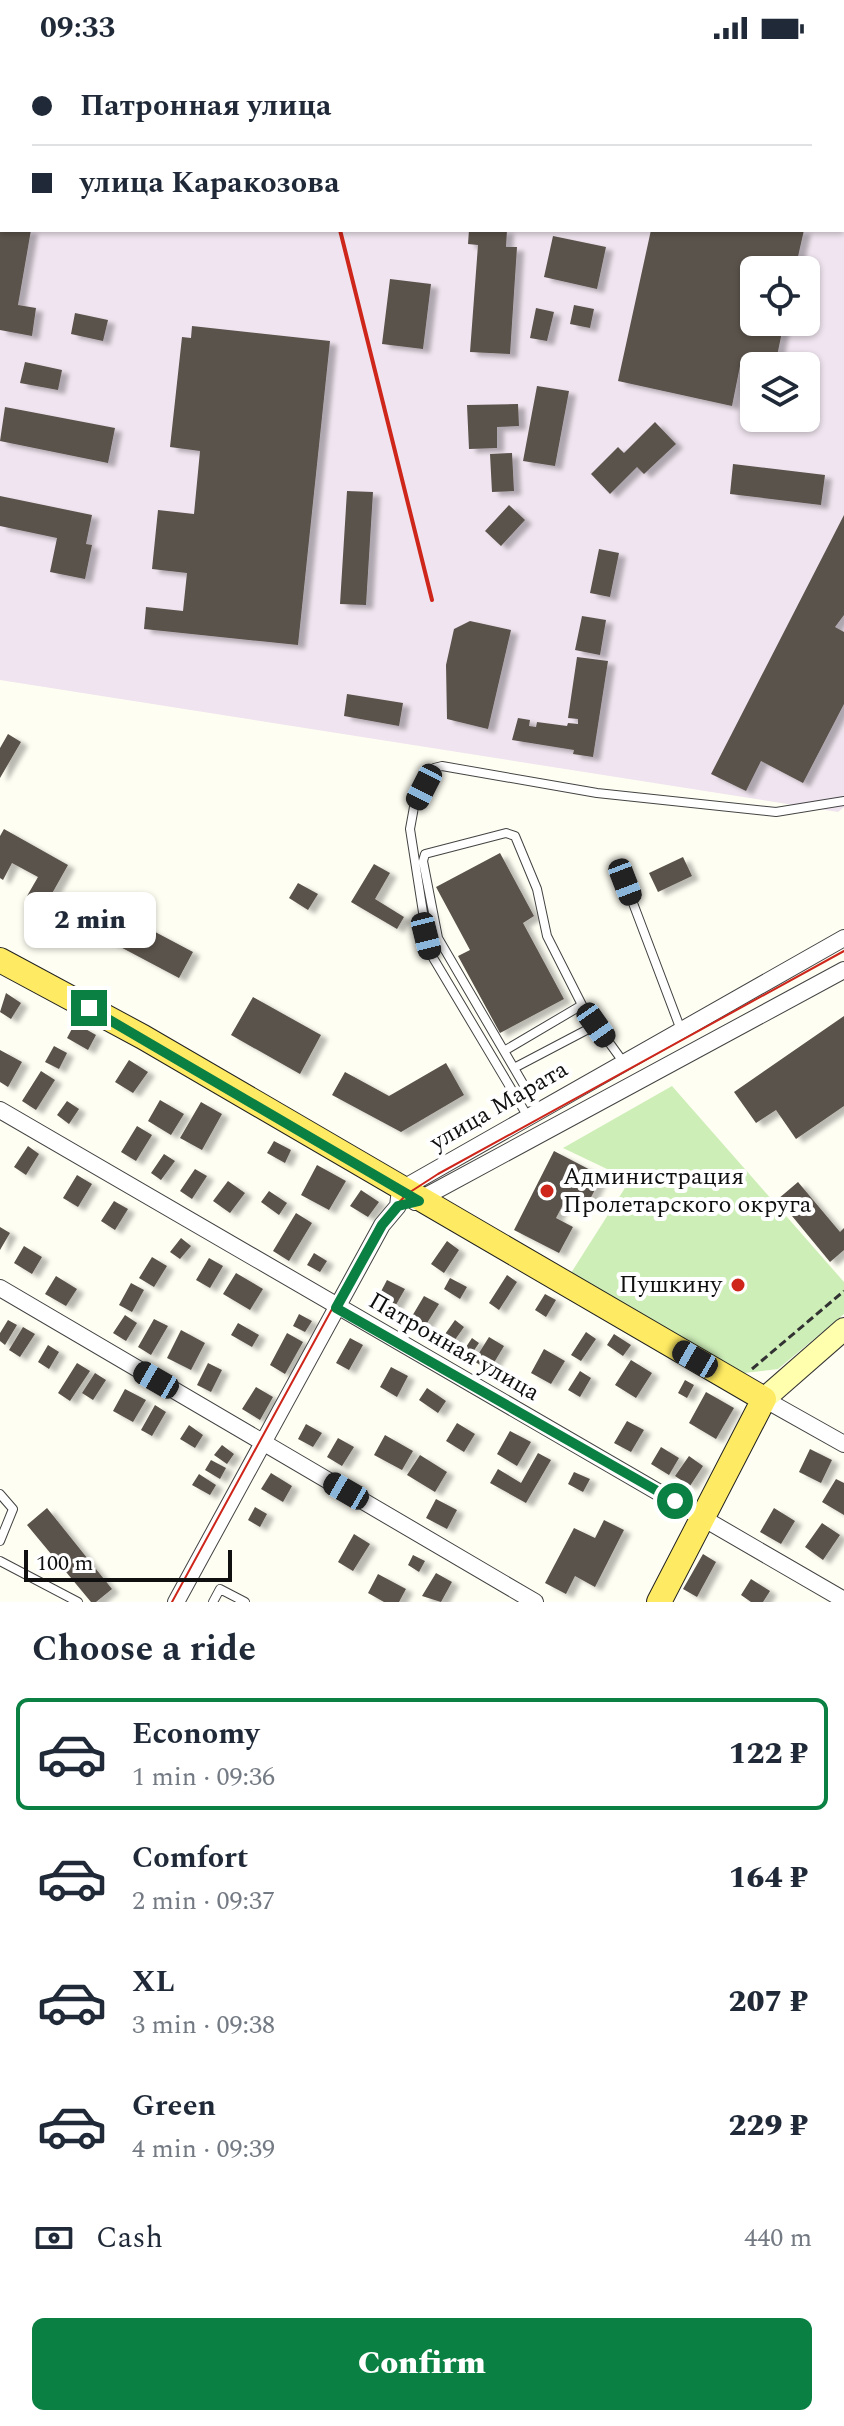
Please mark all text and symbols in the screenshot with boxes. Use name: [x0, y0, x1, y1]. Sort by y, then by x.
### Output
text: 09:33: [40, 5, 115, 51]
text: Патронная улица: [80, 83, 331, 129]
text: улица Каракозова: [80, 160, 340, 206]
map controls: [740, 256, 820, 432]
button: locate: [740, 256, 820, 336]
button: layers: [740, 352, 820, 432]
car: [402, 760, 446, 814]
car: [605, 855, 645, 909]
callout: 2 min: [23, 892, 155, 948]
text: 2 min: [54, 900, 126, 940]
car: [409, 910, 443, 962]
route end: [71, 990, 107, 1026]
car: [572, 998, 620, 1052]
street label: улица Марата: [422, 1052, 575, 1161]
place label: Администрация Пролетарского округа: [563, 1159, 812, 1223]
marker: Администрация Пролетарского округа: [538, 1182, 556, 1200]
place label: Пушкину: [619, 1267, 723, 1303]
marker: Пушкину: [729, 1276, 747, 1294]
street label: Патронная улица: [362, 1283, 547, 1411]
car: [668, 1337, 722, 1381]
car: [129, 1358, 183, 1402]
car: [319, 1469, 373, 1513]
route start: [657, 1483, 693, 1519]
scale bar: [24, 1546, 232, 1582]
text: 100 m: [36, 1547, 93, 1580]
text: Choose a ride: [32, 1622, 256, 1677]
text: Economy: [132, 1711, 259, 1757]
icon: car: [36, 1718, 108, 1790]
text: 122 ₽: [729, 1731, 808, 1777]
text: 1 min · 09:36: [132, 1757, 275, 1797]
text: Comfort: [132, 1835, 248, 1881]
icon: car: [36, 1842, 108, 1914]
text: 164 ₽: [729, 1855, 808, 1901]
text: 2 min · 09:37: [132, 1881, 275, 1921]
text: XL: [132, 1959, 175, 2005]
icon: car: [36, 1966, 108, 2038]
text: 207 ₽: [729, 1979, 808, 2025]
text: 3 min · 09:38: [132, 2005, 275, 2045]
text: Green: [132, 2083, 216, 2129]
icon: car: [36, 2090, 108, 2162]
text: 229 ₽: [729, 2103, 808, 2149]
text: 4 min · 09:39: [132, 2129, 275, 2169]
text: Cash: [96, 2215, 163, 2261]
icon: cash: [32, 2216, 76, 2260]
text: 440 m: [744, 2218, 812, 2258]
button: Confirm: [32, 2318, 812, 2410]

